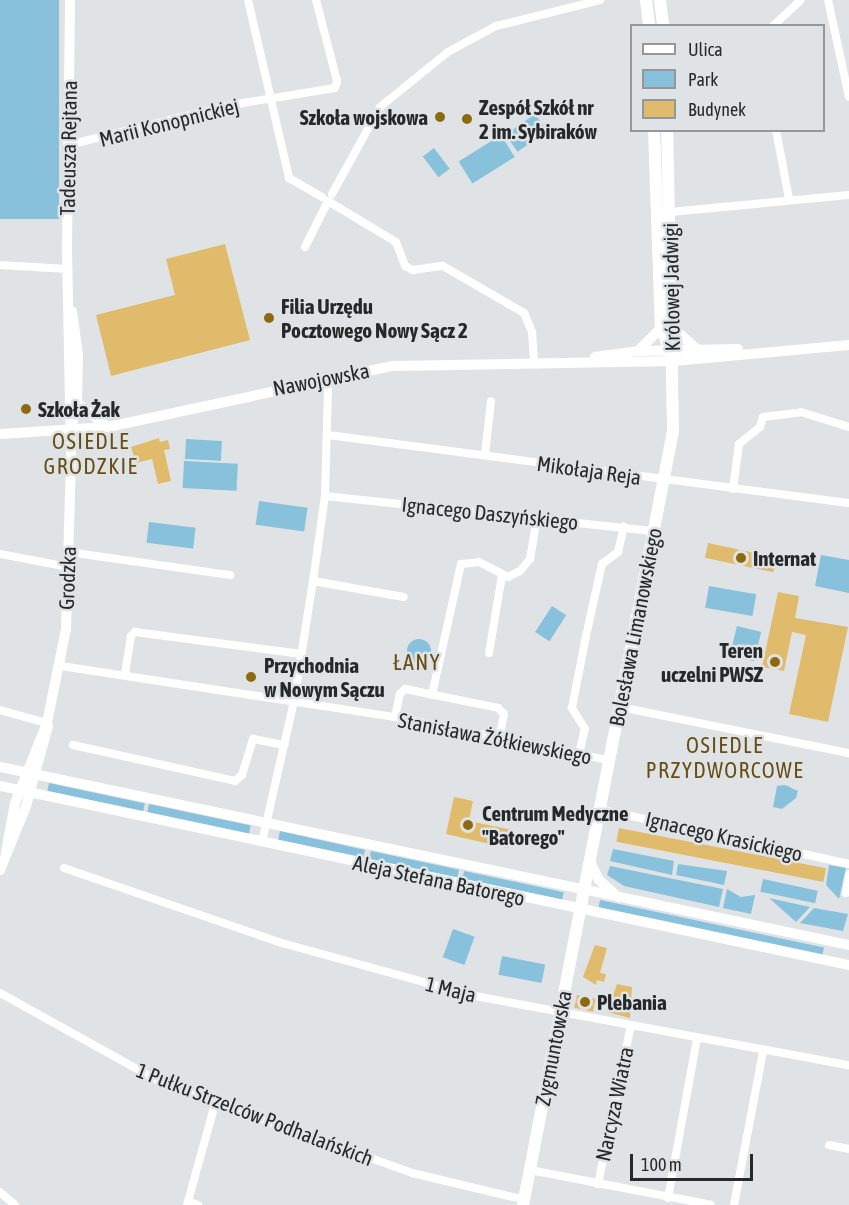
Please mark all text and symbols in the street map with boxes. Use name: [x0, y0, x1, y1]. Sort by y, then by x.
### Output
legend: [630, 24, 825, 132]
text: Ulica: [688, 39, 723, 60]
text: Park: [688, 69, 718, 90]
street label: Tadeusza Rejtana: [54, 80, 82, 216]
street label: Marii Konopnickiej: [97, 92, 241, 152]
place label: Zespół Szkół nr 2 im. Sybiraków: [479, 94, 597, 144]
text: Budynek: [688, 99, 746, 120]
place label: Szkoła wojskowa: [300, 104, 428, 130]
marker: Szkoła wojskowa: [433, 110, 447, 124]
marker: Zespół Szkół nr 2 im. Sybiraków: [460, 112, 474, 126]
street label: Królowej Jadwigi: [657, 222, 685, 352]
place label: Filia Urzędu Pocztowego Nowy Sącz 2: [281, 293, 468, 343]
marker: Filia Urzędu Pocztowego Nowy Sącz 2: [262, 311, 276, 325]
street label: Nawojowska: [271, 357, 371, 401]
place label: Szkoła Żak: [38, 396, 120, 422]
marker: Szkoła Żak: [19, 402, 33, 416]
district label: OSIEDLE GRODZKIE: [44, 428, 138, 480]
street label: Mikołaja Reja: [535, 450, 643, 490]
street label: Ignacego Daszyńskiego: [401, 491, 579, 535]
street label: Bolesława Limanowskiego: [603, 526, 667, 728]
place label: Internat: [753, 545, 816, 571]
street label: Grodzka: [53, 546, 81, 610]
marker: Internat: [734, 551, 748, 565]
place label: Teren uczelni PWSZ: [661, 637, 763, 687]
district label: ŁANY: [393, 650, 441, 676]
place label: Przychodnia w Nowym Sączu: [264, 652, 385, 702]
marker: Teren uczelni PWSZ: [768, 655, 782, 669]
marker: Przychodnia w Nowym Sączu: [242, 668, 260, 686]
street label: Stanisława Żółkiewskiego: [396, 707, 594, 769]
district label: OSIEDLE PRZYDWORCOWE: [646, 732, 804, 784]
place label: Centrum Medyczne "Batorego": [482, 800, 628, 850]
street label: Ignacego Krasickiego: [643, 806, 805, 866]
marker: Centrum Medyczne "Batorego": [459, 816, 477, 834]
street label: Aleja Stefana Batorego: [351, 849, 527, 911]
street label: 1 Maja: [423, 971, 479, 1007]
street label: Zygmuntowska: [529, 988, 577, 1108]
place label: Plebania: [597, 989, 667, 1015]
marker: Plebania: [578, 995, 592, 1009]
street label: Narcyza Wiatra: [590, 1044, 638, 1164]
street label: 1 Pułku Strzelców Podhalańskich: [133, 1057, 377, 1171]
scale bar: [633, 1142, 756, 1180]
text: 100 m: [641, 1154, 682, 1175]

